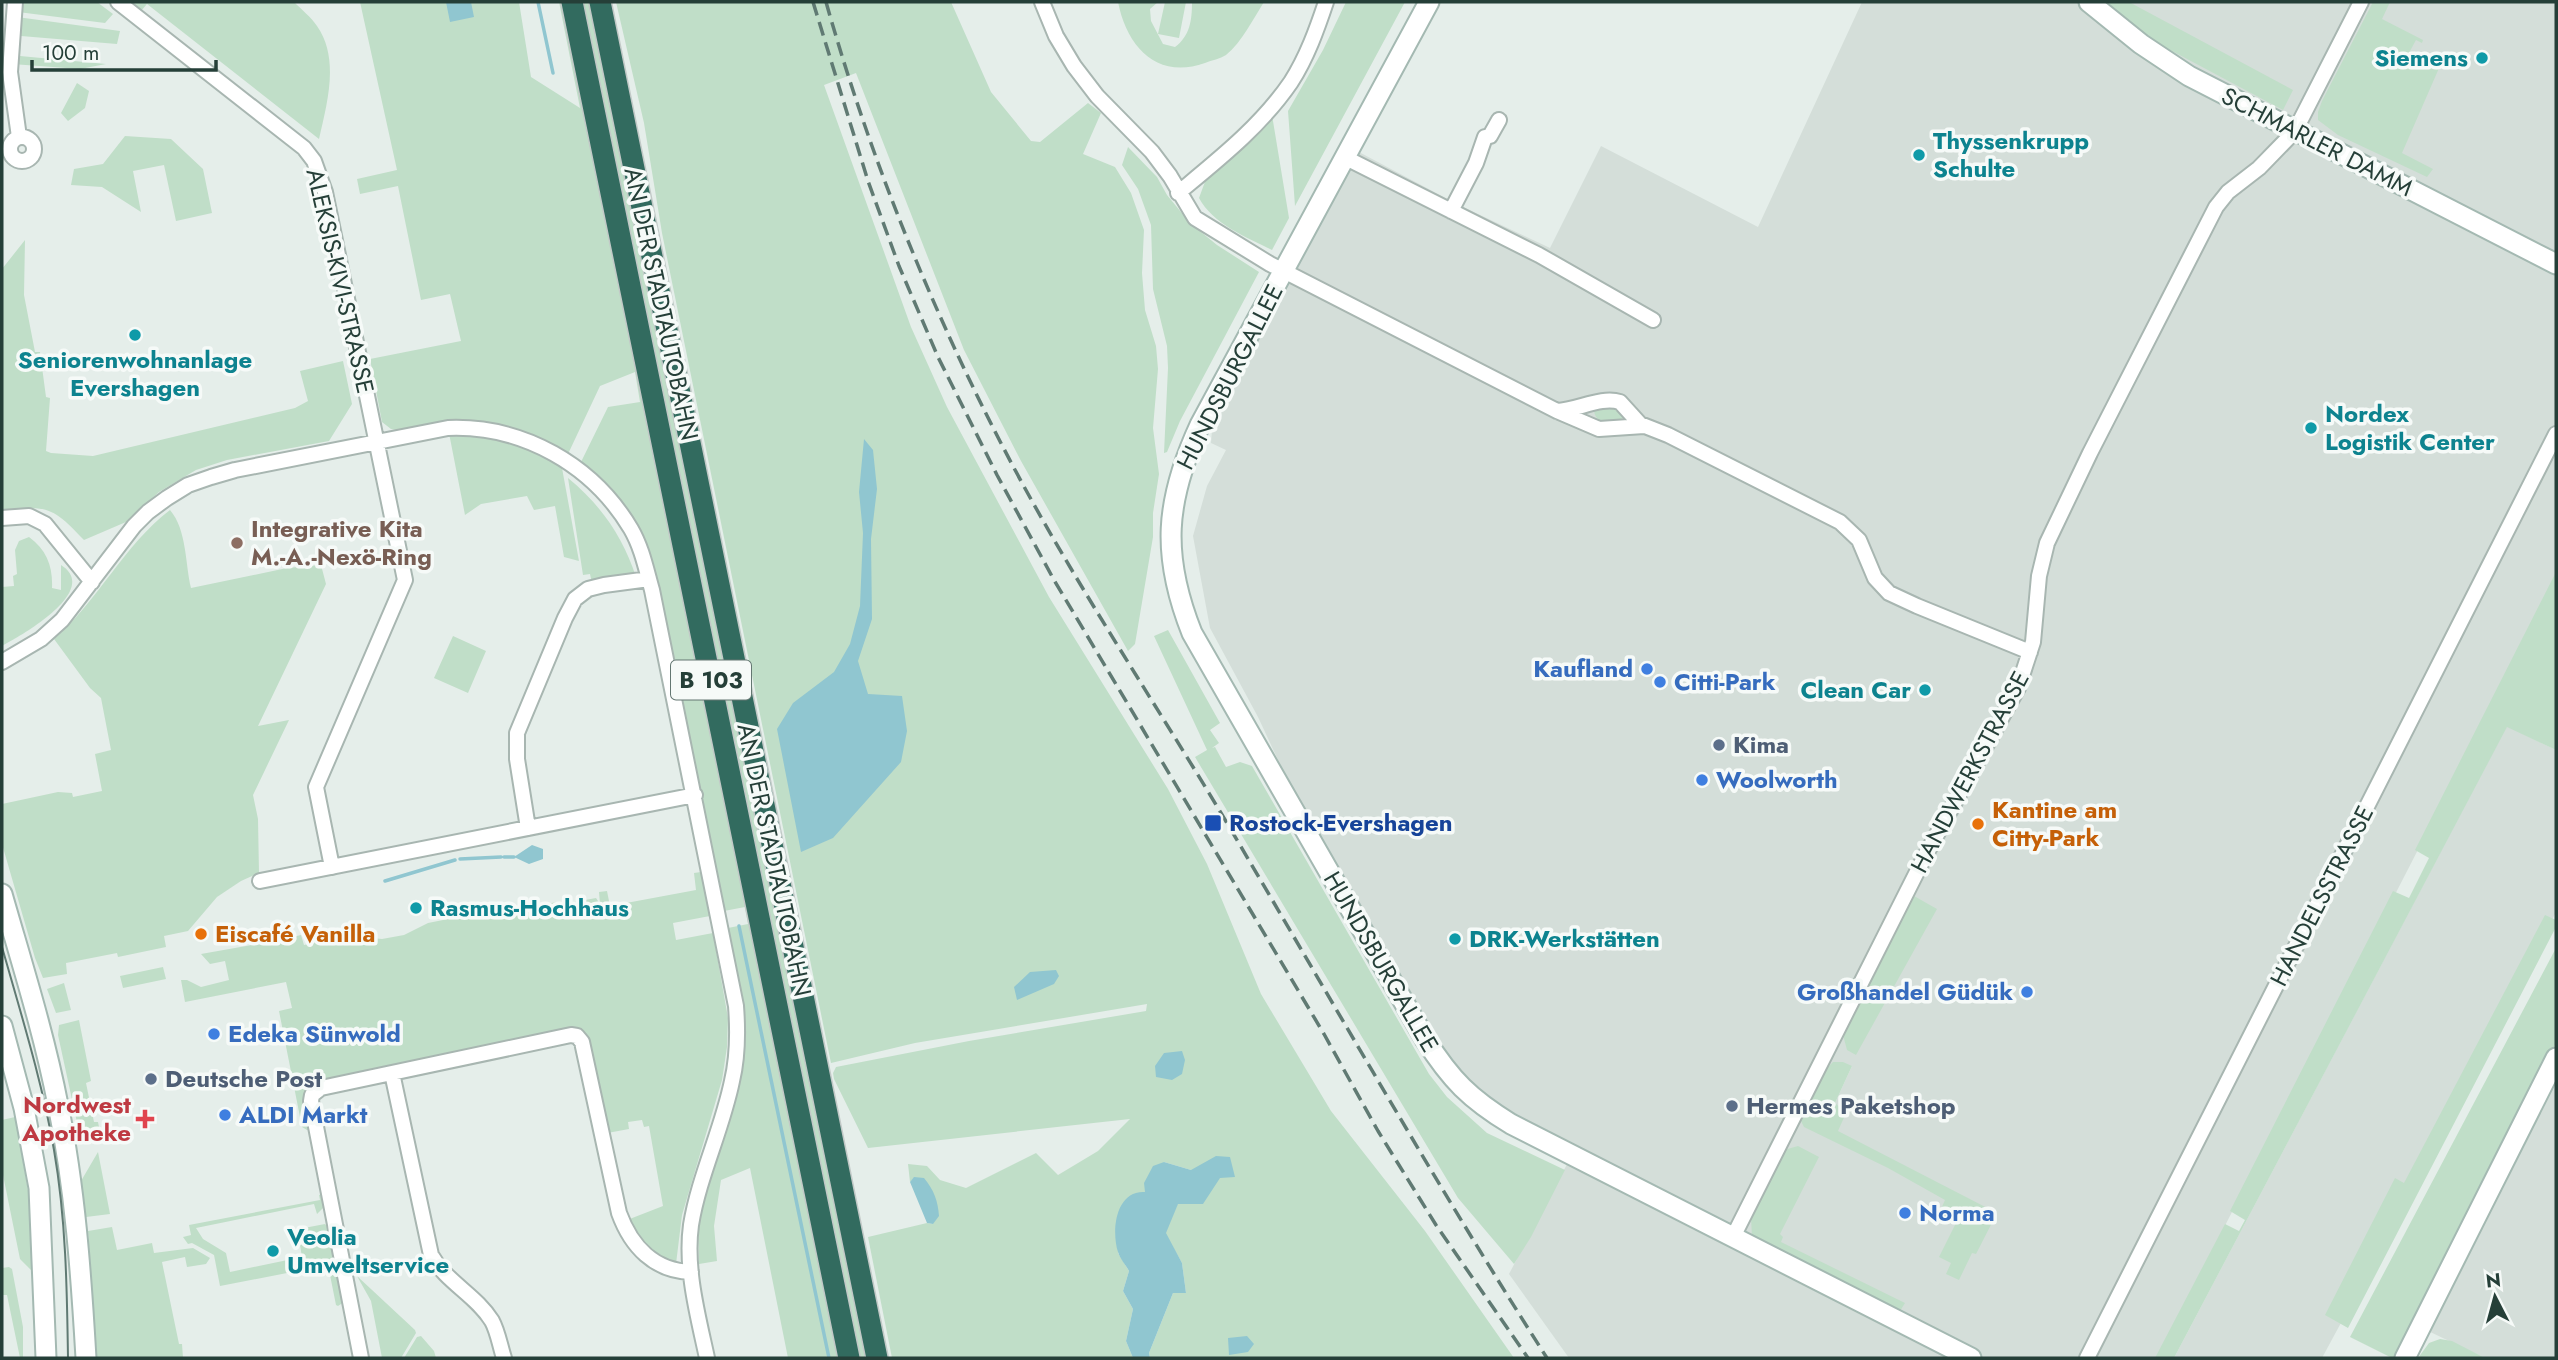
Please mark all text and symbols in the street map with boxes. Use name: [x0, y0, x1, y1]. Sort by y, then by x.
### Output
scale bar: [32, 28, 215, 72]
text: 100 m: [42, 38, 99, 68]
place label: Siemens: [2374, 40, 2468, 75]
marker: Siemens: [2474, 50, 2490, 66]
street label: SCHMARLER DAMM: [2216, 78, 2419, 205]
place label: Thyssenkrupp Schulte: [1933, 123, 2089, 186]
marker: Thyssenkrupp Schulte: [1911, 147, 1927, 163]
street label: AN DER STADTAUTOBAHN: [615, 164, 708, 444]
street label: ALEKSIS-KIVI-STRASSE: [298, 165, 383, 397]
street label: HUNDSBURGALLEE: [1168, 278, 1291, 476]
marker: Seniorenwohnanlage Evershagen: [127, 327, 143, 343]
place label: Seniorenwohnanlage Evershagen: [18, 342, 252, 405]
place label: Nordex Logistik Center: [2325, 396, 2495, 459]
marker: Nordex Logistik Center: [2303, 420, 2319, 436]
place label: Integrative Kita M.-A.-Nexö-Ring: [251, 511, 432, 574]
marker: Integrative Kita M.-A.-Nexö-Ring: [229, 535, 245, 551]
place label: Kaufland: [1533, 651, 1633, 686]
road number: B 103: [671, 660, 751, 700]
marker: Kaufland: [1639, 661, 1655, 677]
place label: Citti-Park: [1674, 664, 1776, 699]
street label: HANDWERKSTRASSE: [1901, 665, 2038, 879]
place label: Clean Car: [1800, 672, 1911, 707]
marker: Citti-Park: [1652, 674, 1668, 690]
marker: Clean Car: [1917, 682, 1933, 698]
street label: AN DER STADTAUTOBAHN: [728, 720, 821, 1000]
place label: Kima: [1733, 727, 1789, 762]
marker: Kima: [1711, 737, 1727, 753]
place label: Woolworth: [1716, 762, 1838, 797]
marker: Woolworth: [1694, 772, 1710, 788]
place label: Kantine am Citty-Park: [1992, 792, 2117, 855]
street label: HANDELSSTRASSE: [2261, 800, 2382, 992]
place label: Rostock-Evershagen: [1229, 805, 1453, 840]
marker: Rostock-Evershagen: [1203, 813, 1223, 833]
marker: Kantine am Citty-Park: [1970, 816, 1986, 832]
street label: HUNDSBURGALLEE: [1315, 865, 1448, 1059]
place label: Rasmus-Hochhaus: [430, 890, 629, 925]
marker: Rasmus-Hochhaus: [408, 900, 424, 916]
place label: Eiscafé Vanilla: [215, 916, 376, 951]
place label: DRK-Werkstätten: [1469, 921, 1660, 956]
marker: Eiscafé Vanilla: [193, 926, 209, 942]
marker: DRK-Werkstätten: [1447, 931, 1463, 947]
place label: Großhandel Güdük: [1797, 974, 2013, 1009]
marker: Großhandel Güdük: [2019, 984, 2035, 1000]
place label: Edeka Sünwold: [228, 1016, 401, 1051]
marker: Edeka Sünwold: [206, 1026, 222, 1042]
place label: Deutsche Post: [165, 1061, 323, 1096]
marker: Deutsche Post: [143, 1071, 159, 1087]
place label: Nordwest Apotheke: [21, 1087, 131, 1150]
place label: Hermes Paketshop: [1746, 1088, 1956, 1123]
place label: ALDI Markt: [238, 1097, 368, 1132]
marker: Hermes Paketshop: [1724, 1098, 1740, 1114]
marker: ALDI Markt: [217, 1107, 233, 1123]
marker: Nordwest Apotheke: [137, 1111, 153, 1127]
place label: Norma: [1919, 1195, 1995, 1230]
marker: Norma: [1897, 1205, 1913, 1221]
place label: Veolia Umweltservice: [286, 1219, 449, 1282]
marker: Veolia Umweltservice: [265, 1243, 281, 1259]
north arrow: [2460, 1262, 2530, 1332]
text: N: [2484, 1266, 2502, 1295]

